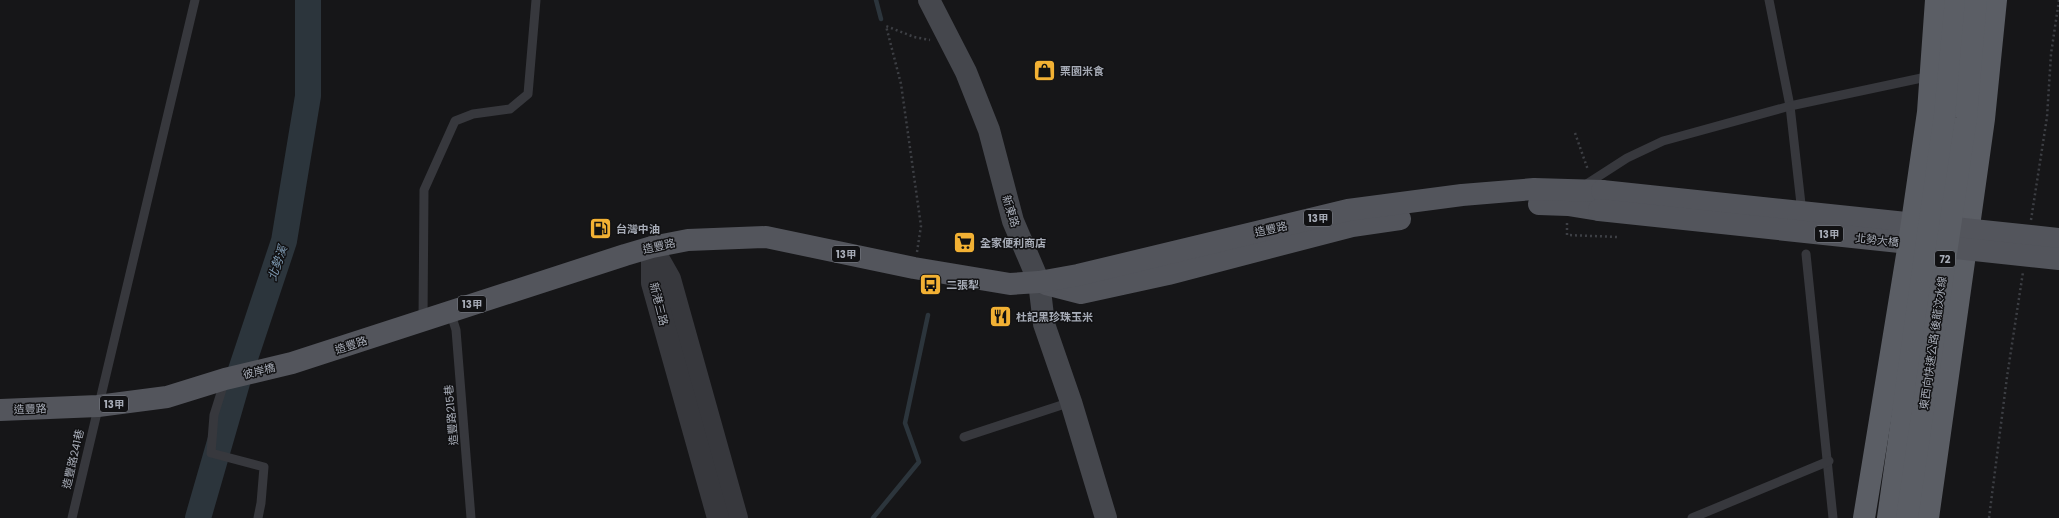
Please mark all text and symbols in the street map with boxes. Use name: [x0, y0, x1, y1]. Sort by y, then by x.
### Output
shop icon: 栗園米食: [1032, 58, 1058, 84]
place label: 栗園米食: [1060, 63, 1104, 79]
street label: 新東路: [999, 193, 1023, 229]
road number: 13甲: [1304, 210, 1332, 226]
fuel station icon: 台灣中油: [587, 216, 613, 242]
street label: 造豐路: [1253, 217, 1289, 241]
place label: 台灣中油: [616, 221, 660, 237]
road number: 13甲: [1815, 226, 1843, 242]
supermarket icon: 全家便利商店: [951, 230, 977, 256]
street label: 北勢大橋: [1854, 230, 1900, 250]
street label: 造豐路: [641, 234, 677, 258]
place label: 全家便利商店: [980, 235, 1046, 251]
water label: 北勢溪: [263, 241, 292, 283]
road number: 13甲: [832, 246, 860, 262]
road number: 72: [1935, 251, 1955, 267]
bus stop icon: 二張犁: [918, 272, 944, 298]
street label: 東西向快速公路 後龍汶水線: [1916, 275, 1950, 411]
place label: 二張犁: [946, 277, 979, 293]
street label: 新港三路: [646, 281, 672, 327]
road number: 13甲: [458, 296, 486, 312]
restaurant icon: 杜記黑珍珠玉米: [987, 304, 1013, 330]
place label: 杜記黑珍珠玉米: [1016, 309, 1093, 325]
street label: 造豐路: [333, 332, 369, 358]
street label: 彼岸橋: [241, 359, 277, 383]
street label: 造豐路215巷: [440, 384, 462, 446]
road number: 13甲: [100, 396, 128, 412]
street label: 造豐路: [13, 400, 47, 418]
street label: 造豐路241巷: [58, 428, 88, 490]

